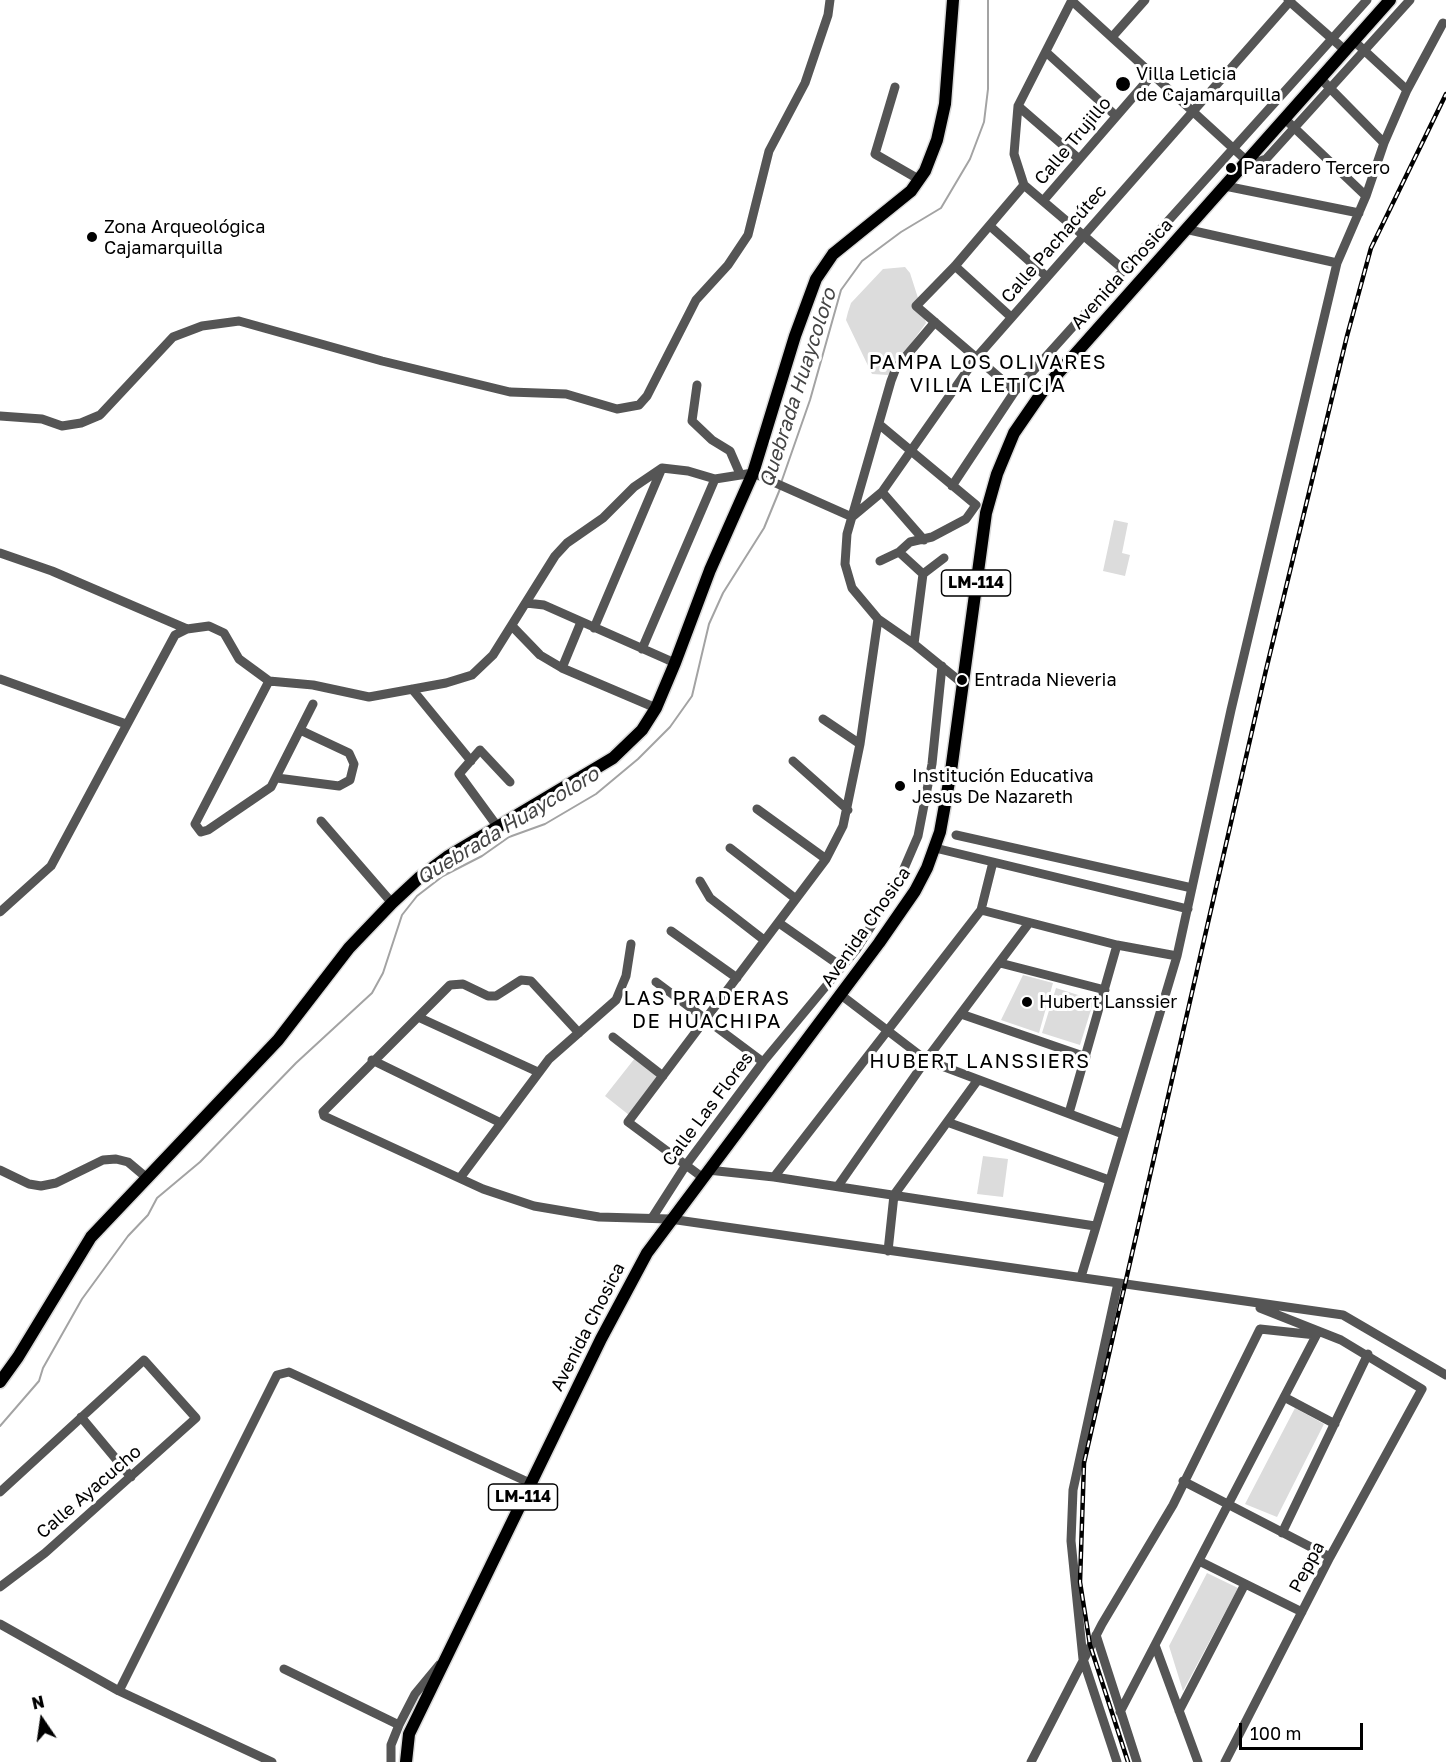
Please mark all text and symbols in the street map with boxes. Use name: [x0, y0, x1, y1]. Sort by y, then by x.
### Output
place label: Villa Leticia de Cajamarquilla: [1136, 63, 1281, 106]
marker: Villa Leticia de Cajamarquilla: [1114, 75, 1132, 93]
street label: Calle Trujillo: [1030, 93, 1116, 189]
place label: Paradero Tercero: [1243, 157, 1390, 179]
marker: Paradero Tercero: [1224, 161, 1238, 175]
street label: Calle Pachacútec: [997, 180, 1111, 308]
street label: Avenida Chosica: [1067, 214, 1177, 334]
place label: Zona Arqueológica Cajamarquilla: [104, 216, 265, 258]
marker: Zona Arqueológica Cajamarquilla: [85, 230, 99, 244]
water label: Quebrada Huaycoloro: [754, 285, 842, 491]
district label: PAMPA LOS OLIVARES VILLA LETICIA: [869, 351, 1107, 398]
road number: LM-114: [942, 570, 1010, 596]
place label: Entrada Nieveria: [974, 669, 1117, 691]
marker: Entrada Nieveria: [955, 673, 969, 687]
water label: Quebrada Huaycoloro: [413, 762, 603, 890]
place label: Institución Educativa Jesus De Nazareth: [912, 765, 1094, 808]
marker: Institución Educativa Jesus De Nazareth: [893, 779, 907, 793]
street label: Avenida Chosica: [817, 863, 915, 991]
district label: LAS PRADERAS DE HUACHIPA: [624, 987, 790, 1034]
place label: Hubert Lanssier: [1039, 991, 1177, 1013]
marker: Hubert Lanssier: [1020, 995, 1034, 1009]
street label: Calle Las Flores: [658, 1048, 758, 1170]
district label: HUBERT LANSSIERS: [869, 1050, 1091, 1074]
street label: Avenida Chosica: [546, 1259, 630, 1395]
street label: Calle Ayacucho: [32, 1441, 146, 1543]
road number: LM-114: [488, 1484, 558, 1510]
street label: Peppa: [1285, 1538, 1329, 1596]
north arrow: [12, 1690, 72, 1750]
text: N: [30, 1691, 46, 1714]
scale bar: [1242, 1711, 1366, 1749]
text: 100 m: [1250, 1722, 1301, 1744]

